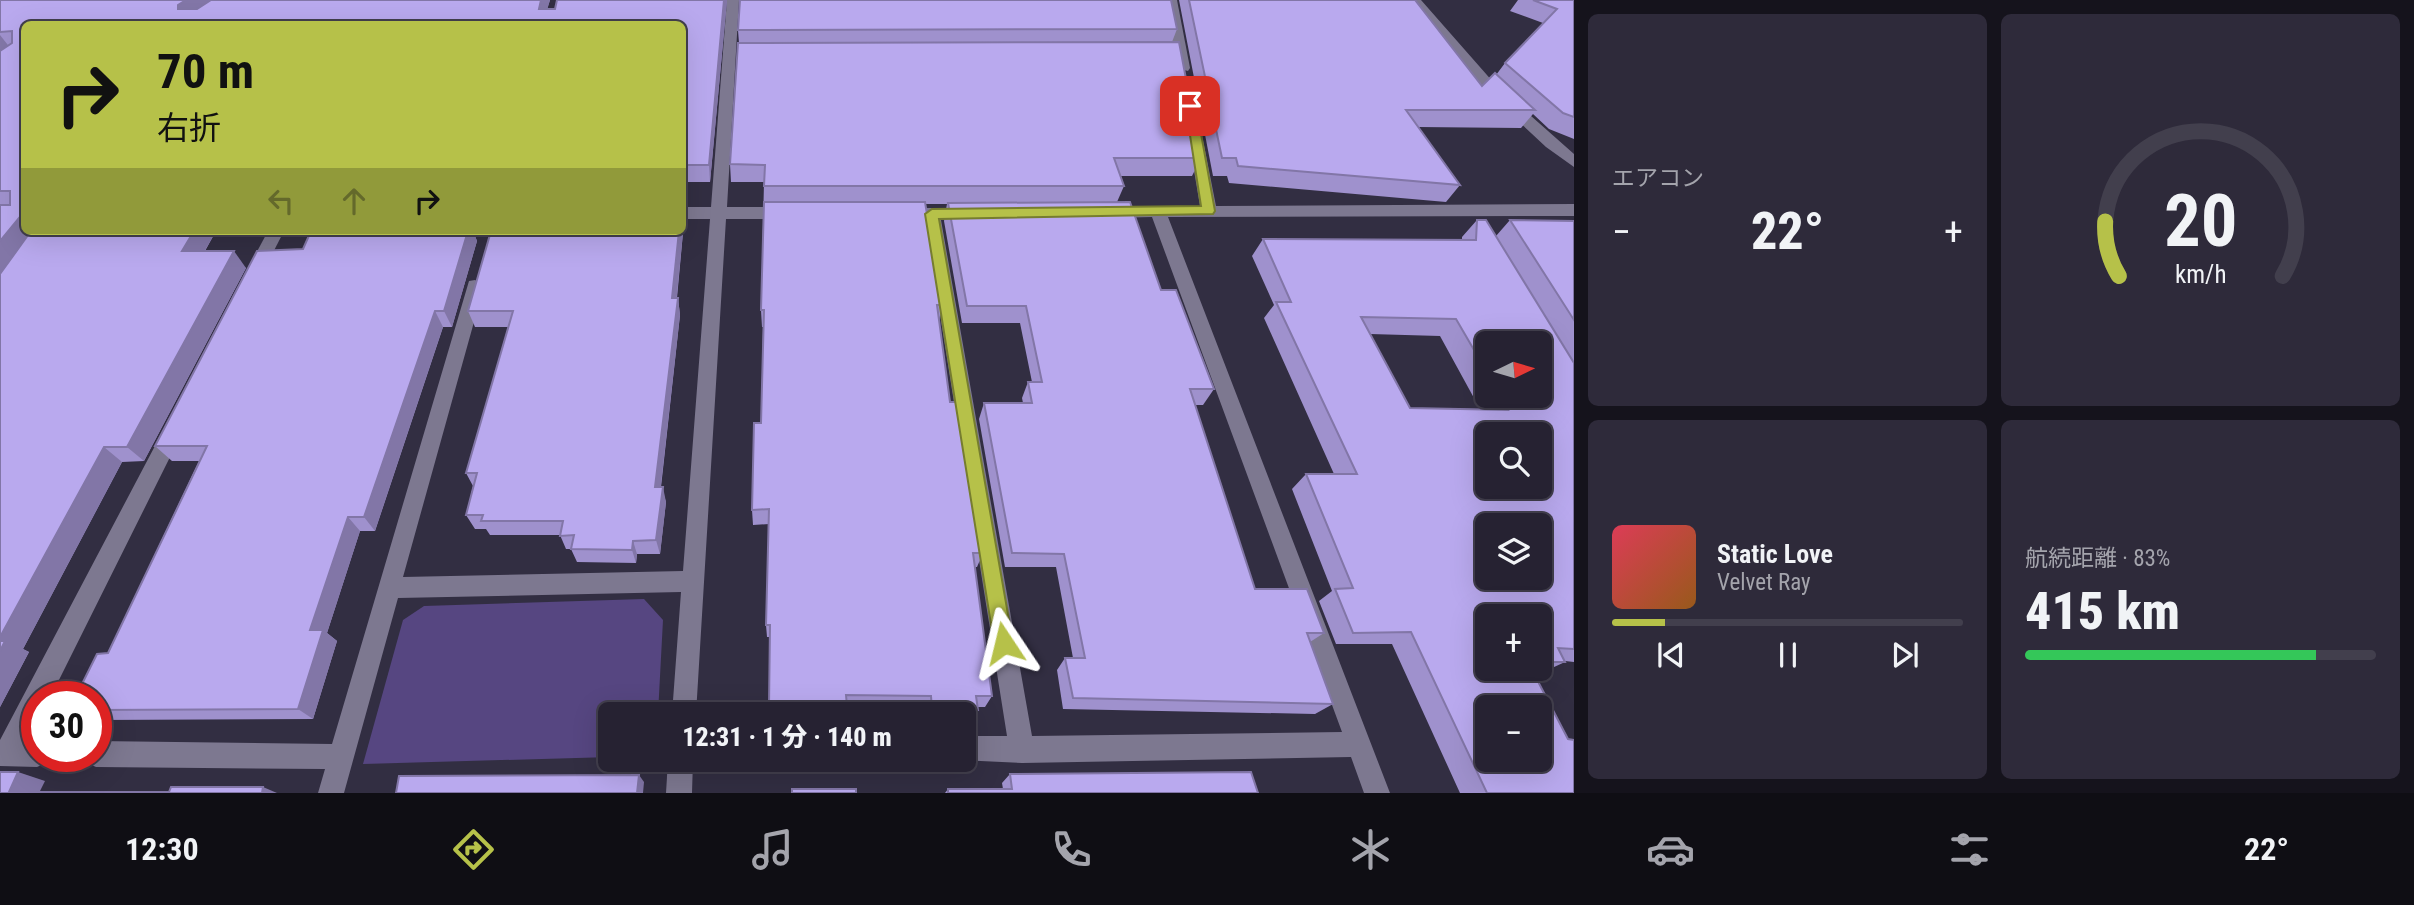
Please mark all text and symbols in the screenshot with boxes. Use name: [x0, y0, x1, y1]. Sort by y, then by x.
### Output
text: 70 m: [157, 43, 254, 100]
icon: right: [42, 49, 133, 140]
pin: [1160, 76, 1220, 136]
icon: arrive: [1171, 87, 1209, 125]
text: 右折: [157, 109, 221, 147]
text: エアコン: [1612, 165, 1704, 192]
text: 20: [2164, 178, 2237, 264]
icon: left: [262, 182, 300, 220]
icon: ahead: [335, 182, 373, 220]
icon: right: [408, 182, 446, 220]
text: 22°: [1751, 201, 1824, 262]
text: −: [1612, 210, 1631, 254]
text: +: [1944, 210, 1963, 254]
text: km/h: [2175, 260, 2226, 289]
north arrow: [1475, 331, 1552, 408]
map controls: [1475, 331, 1552, 772]
button: search: [1475, 422, 1552, 499]
button: layers: [1475, 513, 1552, 590]
text: Static Love: [1717, 539, 1833, 569]
text: 航続距離 · 83%: [2025, 545, 2170, 572]
text: Velvet Ray: [1717, 569, 1811, 596]
text: 415 km: [2025, 581, 2180, 642]
button: +: [1475, 604, 1552, 681]
position arrow: [967, 606, 1041, 680]
icon: previous: [1652, 636, 1690, 674]
icon: pause: [1769, 636, 1807, 674]
icon: next: [1886, 636, 1924, 674]
speed limit sign: 30: [21, 681, 112, 772]
button: −: [1475, 695, 1552, 772]
text: 12:31 · 1 分 · 140 m: [682, 722, 892, 752]
icon: directions: [449, 825, 498, 874]
icon: music: [748, 825, 797, 874]
icon: phone: [1047, 825, 1096, 874]
icon: climate: [1346, 825, 1395, 874]
icon: car: [1646, 825, 1695, 874]
icon: filters: [1945, 825, 1994, 874]
text: 12:30: [125, 830, 199, 868]
text: 22°: [2244, 830, 2289, 868]

